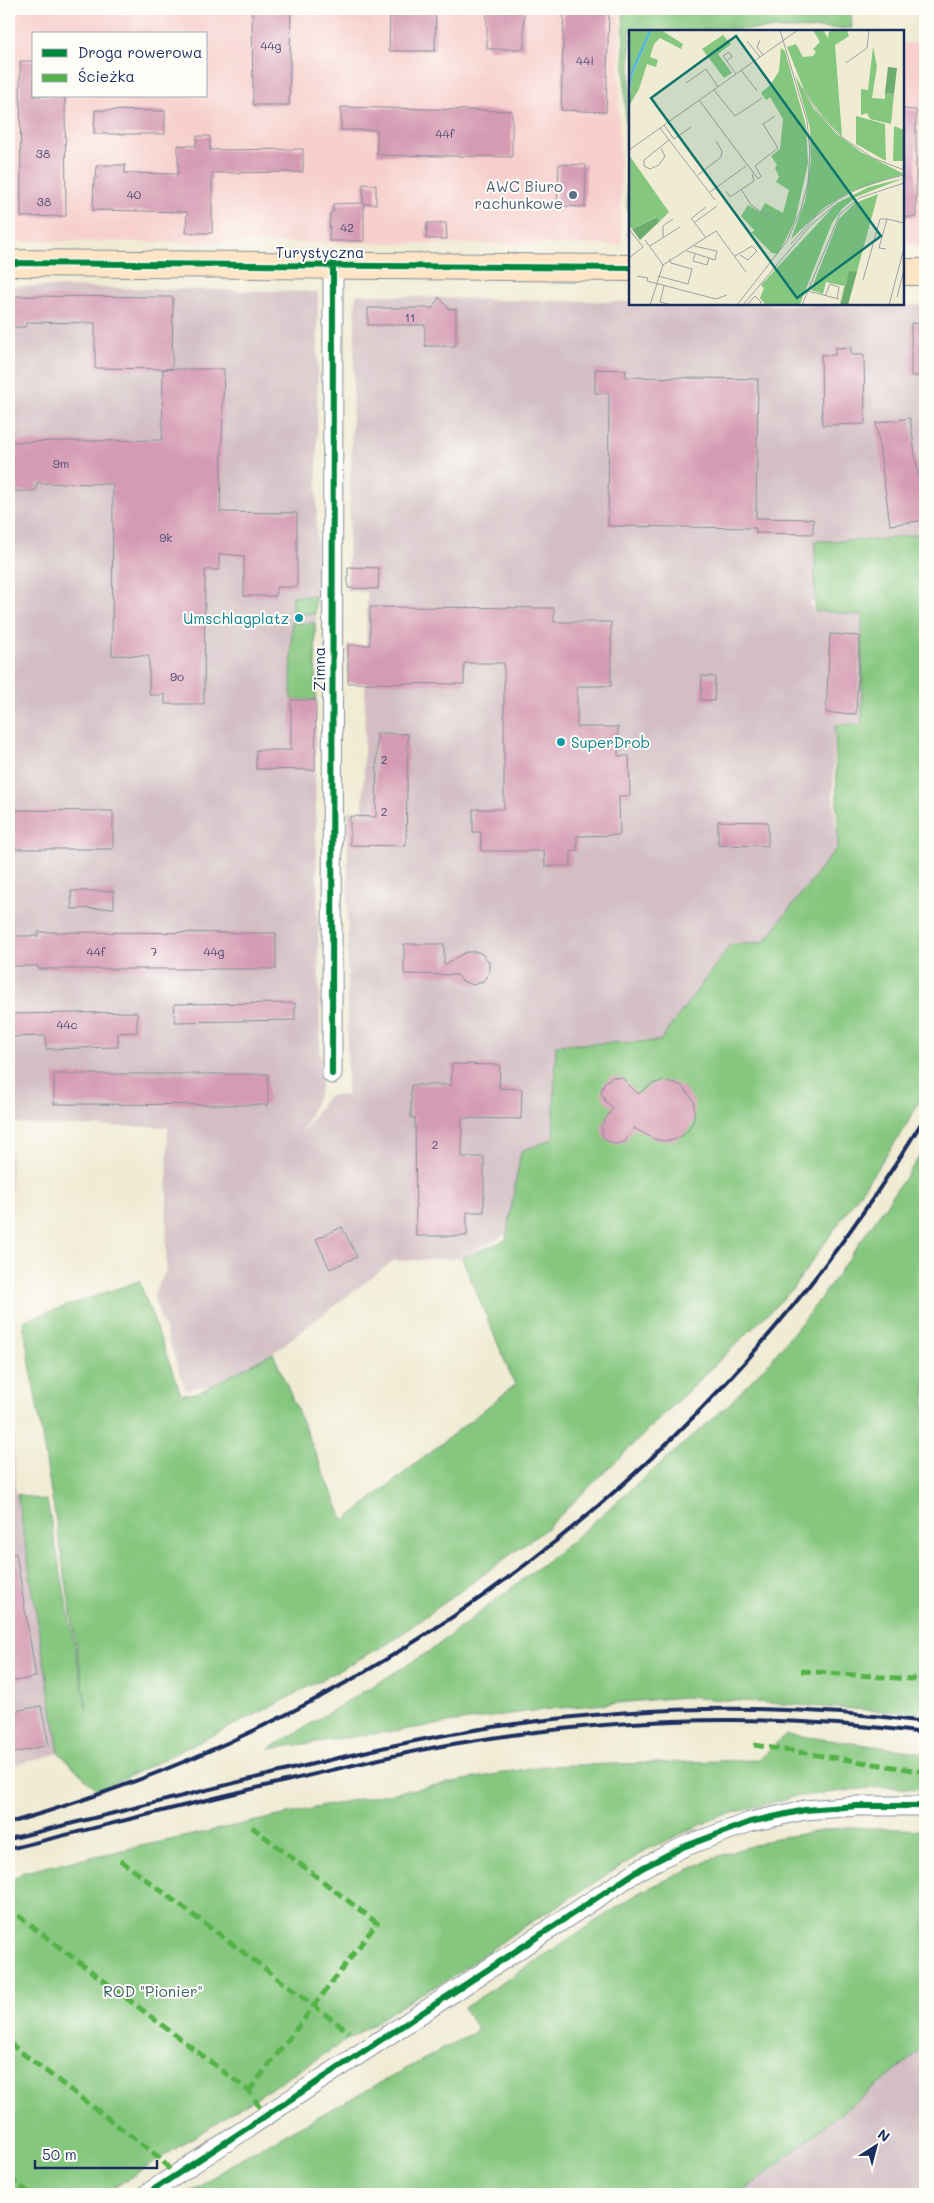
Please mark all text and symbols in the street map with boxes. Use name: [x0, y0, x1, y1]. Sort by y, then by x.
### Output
inset map: [629, 30, 904, 305]
legend: [32, 32, 208, 98]
house number: 44g: [260, 37, 282, 53]
text: Droga rowerowa: [78, 42, 202, 62]
house number: 44i: [576, 52, 594, 68]
text: Ścieżka: [78, 66, 135, 86]
house number: 44f: [436, 125, 455, 141]
house number: 38: [36, 145, 50, 161]
place label: AWC Biuro rachunkowe: [475, 176, 563, 213]
house number: 40: [127, 186, 142, 202]
marker: AWC Biuro rachunkowe: [567, 189, 579, 201]
house number: 38: [37, 193, 51, 209]
house number: 42: [340, 219, 354, 235]
street label: Turystyczna: [276, 242, 364, 262]
house number: 11: [405, 309, 415, 325]
house number: 9m: [53, 455, 69, 471]
house number: 9k: [159, 529, 173, 545]
place label: Umschlagplatz: [183, 608, 289, 628]
marker: Umschlagplatz: [293, 612, 305, 624]
street label: Zimna: [309, 647, 329, 691]
house number: 9o: [170, 668, 184, 684]
place label: SuperDrob: [571, 732, 650, 752]
marker: SuperDrob: [555, 736, 567, 748]
house number: 2: [381, 751, 387, 767]
house number: 2: [381, 803, 387, 819]
house number: 44f: [87, 943, 106, 959]
house number: 7: [151, 943, 158, 959]
house number: 44g: [203, 943, 225, 959]
house number: 44c: [56, 1016, 78, 1032]
house number: 2: [432, 1136, 438, 1152]
park label: ROD "Pionier": [103, 1981, 203, 2001]
north arrow: [852, 2120, 902, 2170]
text: N: [874, 2124, 894, 2146]
scale bar: [35, 2138, 158, 2170]
text: 50 m: [42, 2144, 77, 2164]

